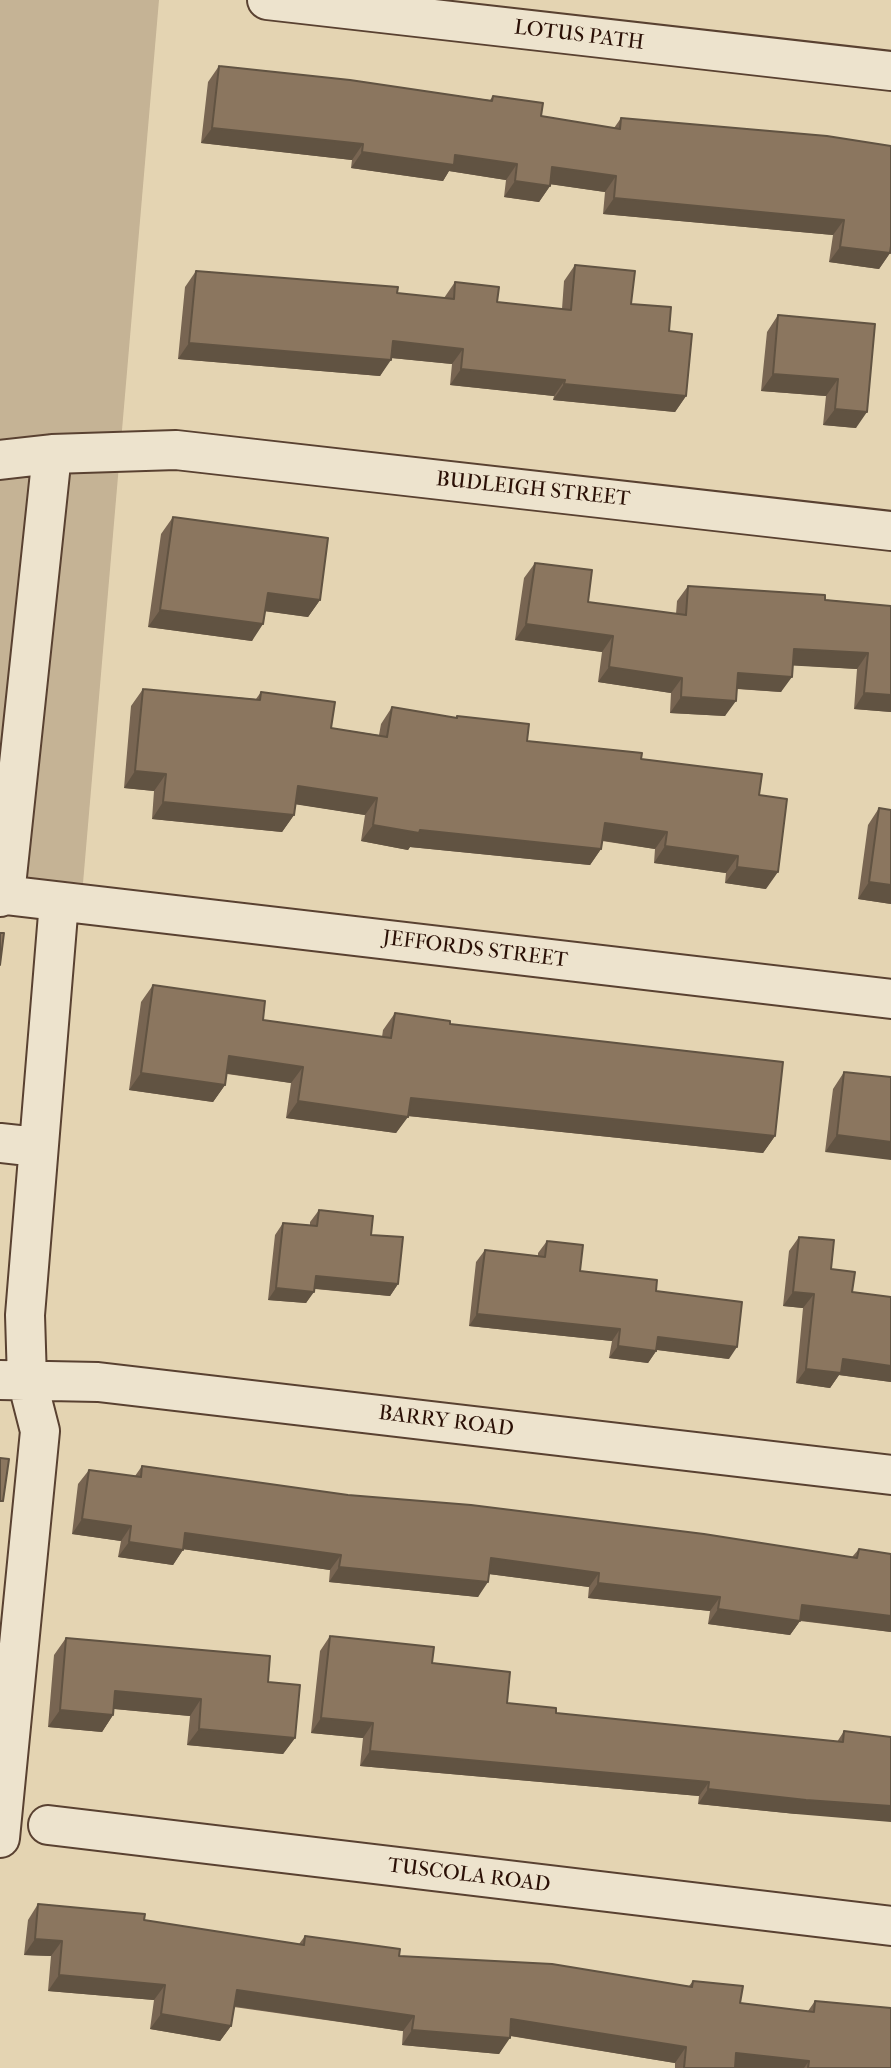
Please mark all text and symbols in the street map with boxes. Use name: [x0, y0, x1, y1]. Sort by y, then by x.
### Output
street label: LOTUS PATH: [513, 16, 645, 56]
street label: BUDLEIGH STREET: [435, 467, 631, 513]
street label: JEFFORDS STREET: [381, 926, 569, 974]
street label: BARRY ROAD: [377, 1401, 515, 1443]
street label: TUSCOLA ROAD: [386, 1854, 552, 1898]

